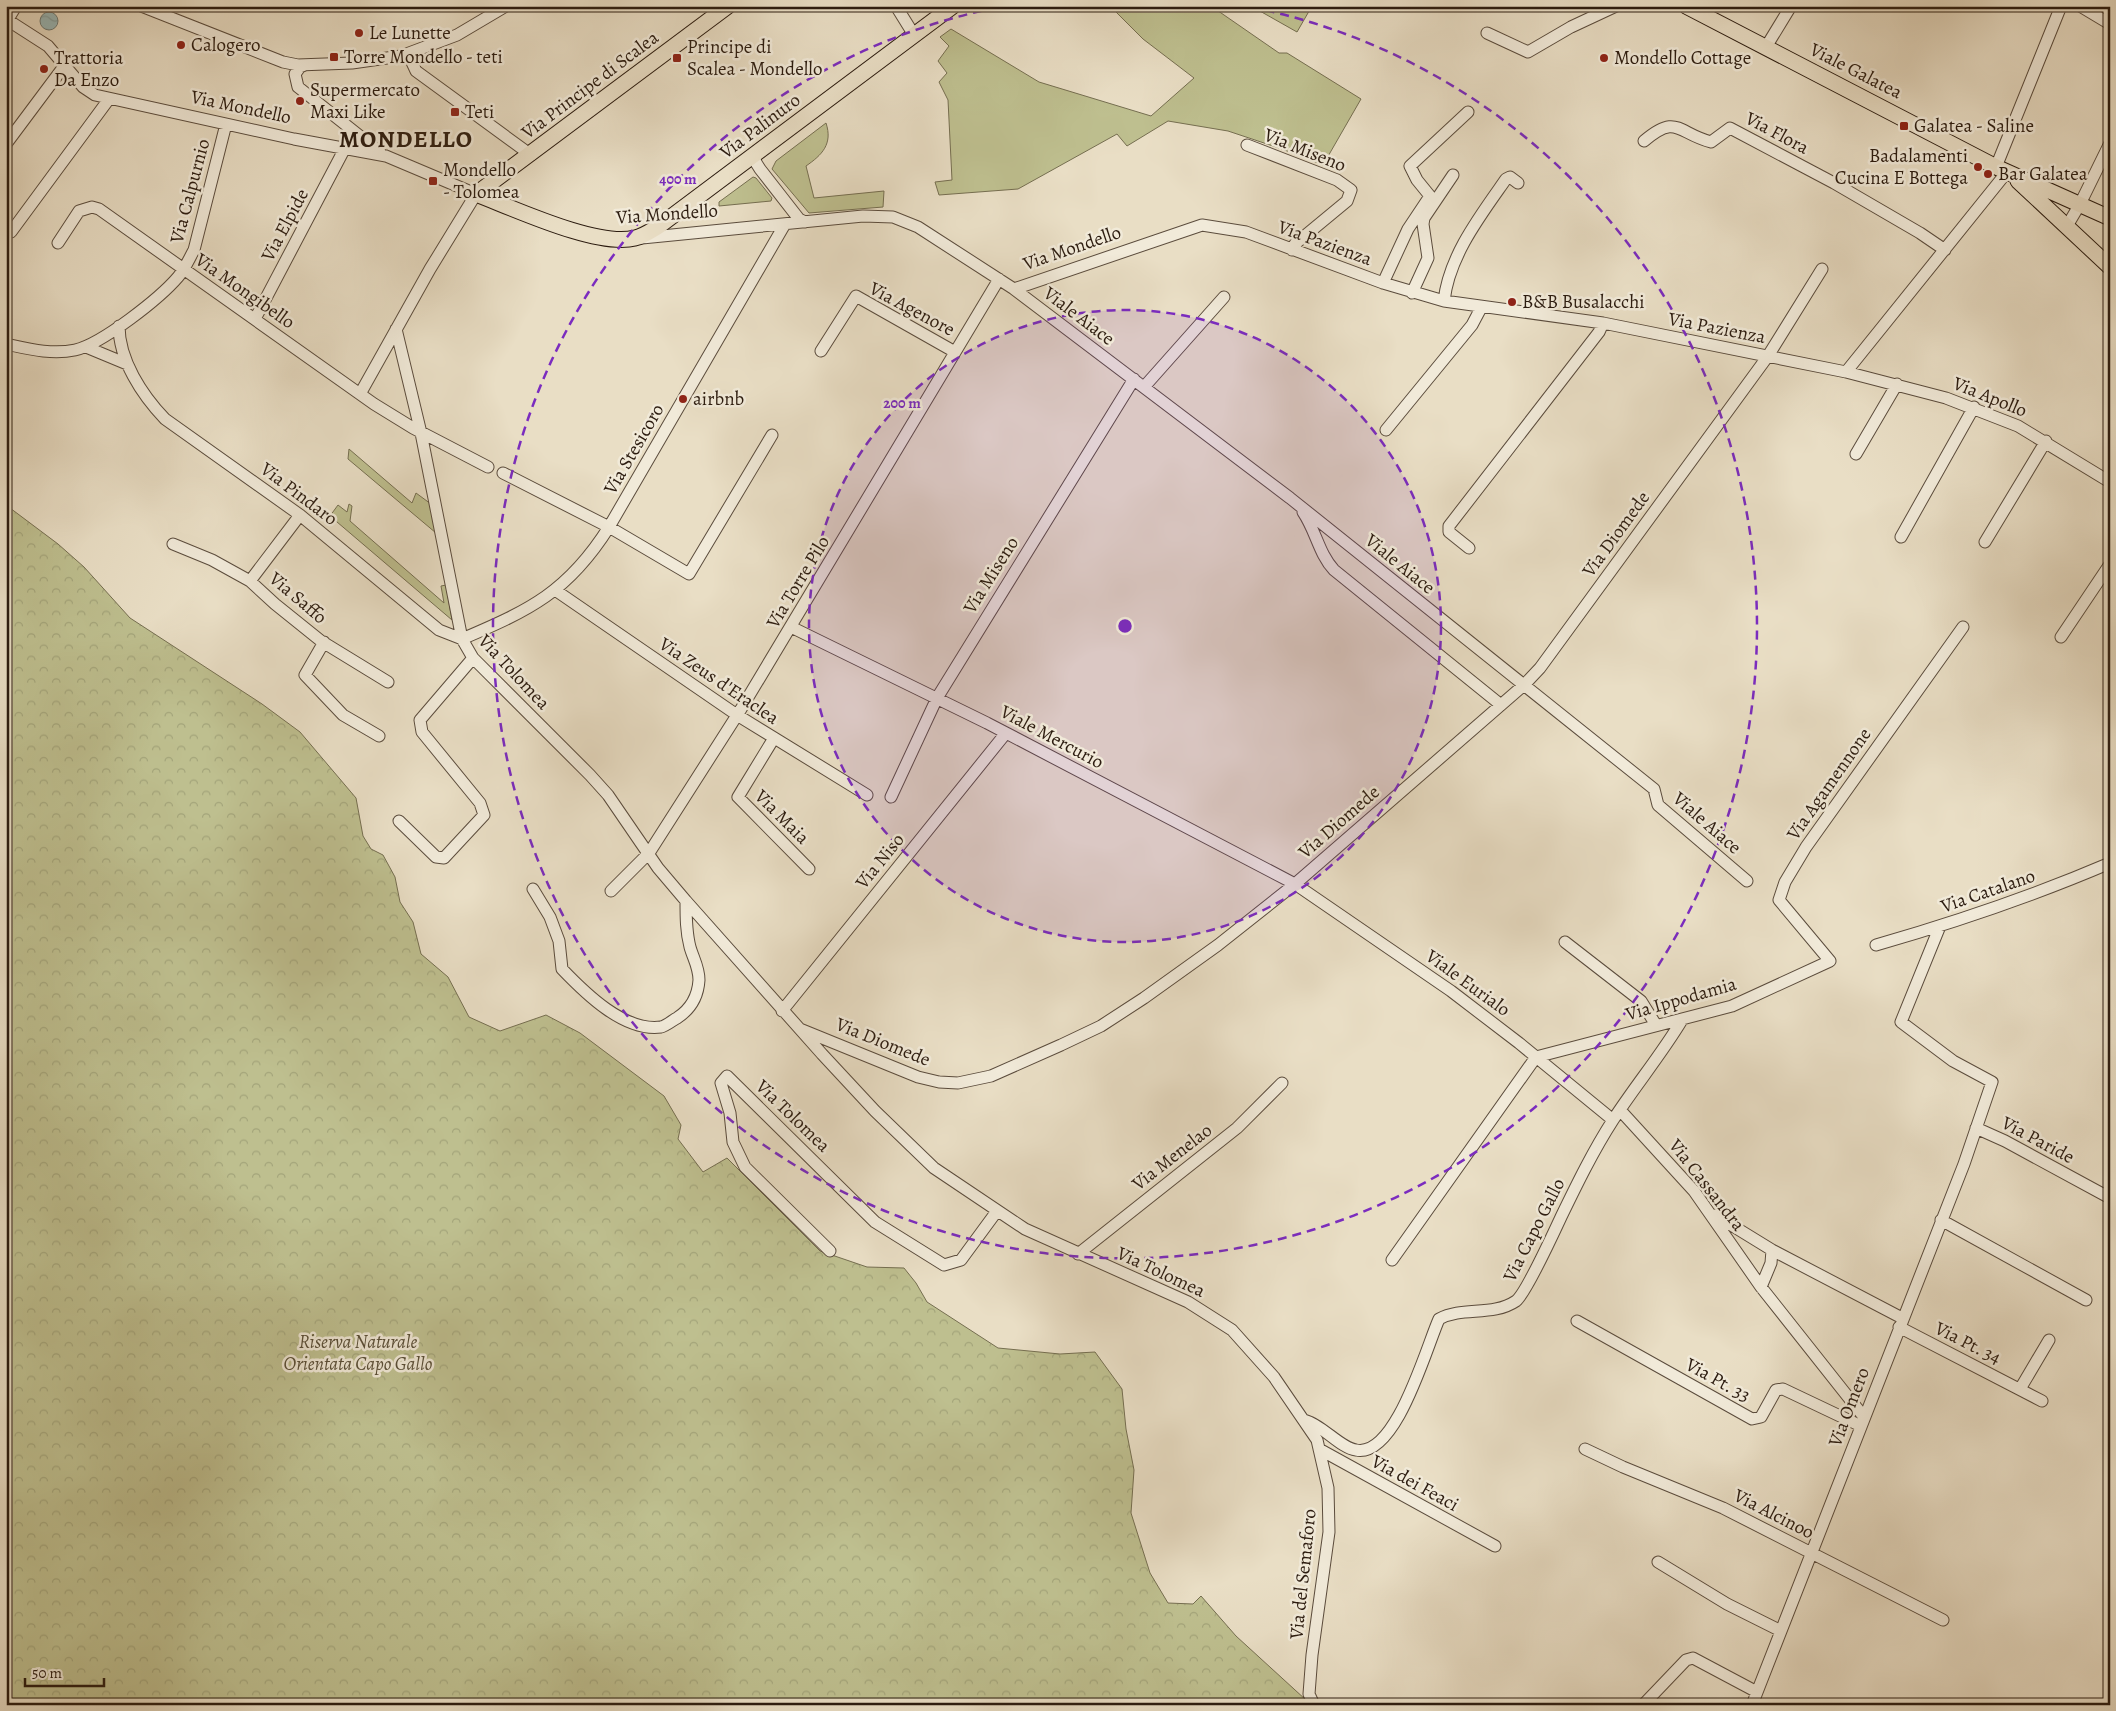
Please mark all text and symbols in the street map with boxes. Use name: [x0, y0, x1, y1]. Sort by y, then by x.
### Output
place label: Le Lunette: [369, 20, 451, 46]
street label: Via Principe di Scalea: [515, 25, 664, 146]
marker: Le Lunette: [353, 27, 365, 39]
place label: Calogero: [191, 32, 260, 58]
place label: Principe di Scalea - Mondello: [687, 34, 822, 82]
street label: Viale Galatea: [1804, 36, 1907, 105]
marker: Calogero: [175, 39, 187, 51]
place label: Torre Mondello - teti: [344, 44, 503, 70]
place label: Trattoria Da Enzo: [54, 45, 123, 93]
place label: Mondello Cottage: [1614, 45, 1751, 71]
marker: Torre Mondello - teti: [328, 51, 340, 63]
marker: Principe di Scalea - Mondello: [671, 52, 683, 64]
marker: Mondello Cottage: [1598, 52, 1610, 64]
marker: Trattoria Da Enzo: [38, 63, 50, 75]
place label: Supermercato Maxi Like: [310, 77, 420, 125]
street label: Via Mondello: [188, 83, 294, 130]
street label: Via Palinuro: [713, 87, 806, 166]
marker: Supermercato Maxi Like: [294, 95, 306, 107]
place label: Teti: [465, 99, 494, 125]
street label: Via Flora: [1740, 105, 1814, 161]
marker: Teti: [449, 106, 461, 118]
place label: Galatea - Saline: [1914, 113, 2034, 139]
marker: Galatea - Saline: [1898, 120, 1910, 132]
street label: Via Miseno: [1259, 121, 1350, 178]
district label: MONDELLO: [339, 123, 473, 155]
street label: Via Calpurnio: [163, 136, 216, 247]
place label: Badalamenti Cucina E Bottega: [1835, 143, 1968, 191]
place label: Mondello - Tolomea: [443, 157, 520, 205]
marker: Badalamenti Cucina E Bottega: [1972, 161, 1984, 173]
place label: Bar Galatea: [1998, 161, 2088, 187]
marker: Bar Galatea: [1982, 168, 1994, 180]
text: 400 m: [659, 169, 697, 189]
marker: Mondello - Tolomea: [427, 175, 439, 187]
street label: Via Elpide: [255, 184, 315, 267]
street label: Via Mondello: [614, 197, 719, 231]
street label: Via Pazienza: [1273, 214, 1376, 272]
street label: Via Mondello: [1019, 219, 1124, 277]
street label: Via Mongibello: [189, 246, 300, 335]
street label: Via Agenore: [864, 275, 959, 342]
street label: Viale Aiace: [1037, 280, 1120, 351]
place label: B&B Busalacchi: [1522, 289, 1645, 315]
marker: B&B Busalacchi: [1506, 296, 1518, 308]
street label: Via Pazienza: [1665, 306, 1768, 350]
street label: Via Apollo: [1948, 370, 2031, 424]
place label: airbnb: [693, 386, 744, 412]
marker: airbnb: [677, 393, 689, 405]
text: 200 m: [883, 393, 921, 413]
street label: Via Stesicoro: [597, 399, 670, 500]
street label: Via Pindaro: [254, 456, 343, 532]
street label: Via Diomede: [1575, 486, 1656, 583]
street label: Viale Aiace: [1359, 527, 1440, 600]
street label: Via Torre Pilo: [760, 531, 836, 634]
street label: Via Miseno: [957, 532, 1025, 619]
street label: Via Saffo: [263, 565, 333, 630]
centre of rings: [1116, 617, 1134, 635]
street label: Via Tolomea: [471, 628, 556, 716]
street label: Via Zeus d'Eraclea: [653, 631, 784, 731]
street label: Viale Mercurio: [995, 698, 1108, 775]
street label: Via Agamennone: [1780, 723, 1877, 846]
street label: Via Diomede: [1292, 779, 1385, 865]
street label: Via Maia: [748, 783, 815, 850]
street label: Viale Aiace: [1666, 785, 1747, 860]
street label: Via Niso: [849, 828, 910, 895]
street label: Via Catalano: [1936, 863, 2039, 920]
street label: Viale Eurialo: [1420, 943, 1516, 1023]
street label: Via Ippodamia: [1622, 971, 1740, 1028]
street label: Via Diomede: [831, 1011, 934, 1073]
street label: Via Tolomea: [749, 1073, 836, 1158]
street label: Via Paride: [1996, 1109, 2079, 1170]
street label: Via Menelao: [1126, 1118, 1217, 1197]
street label: Via Cassandra: [1662, 1133, 1751, 1237]
street label: Via Capo Gallo: [1496, 1174, 1571, 1287]
street label: Via Tolomea: [1112, 1240, 1210, 1304]
street label: Via Pt. 34: [1929, 1315, 2006, 1371]
park label: Riserva Naturale Orientata Capo Gallo: [284, 1329, 433, 1377]
street label: Via Pt. 33: [1680, 1351, 1755, 1408]
street label: Via Omero: [1822, 1364, 1876, 1451]
street label: Via dei Feaci: [1366, 1448, 1463, 1518]
street label: Via Alcinoo: [1728, 1482, 1819, 1545]
street label: Via del Semaforo: [1283, 1508, 1323, 1641]
scale bar: [25, 1656, 104, 1688]
text: 50 m: [32, 1663, 62, 1683]

